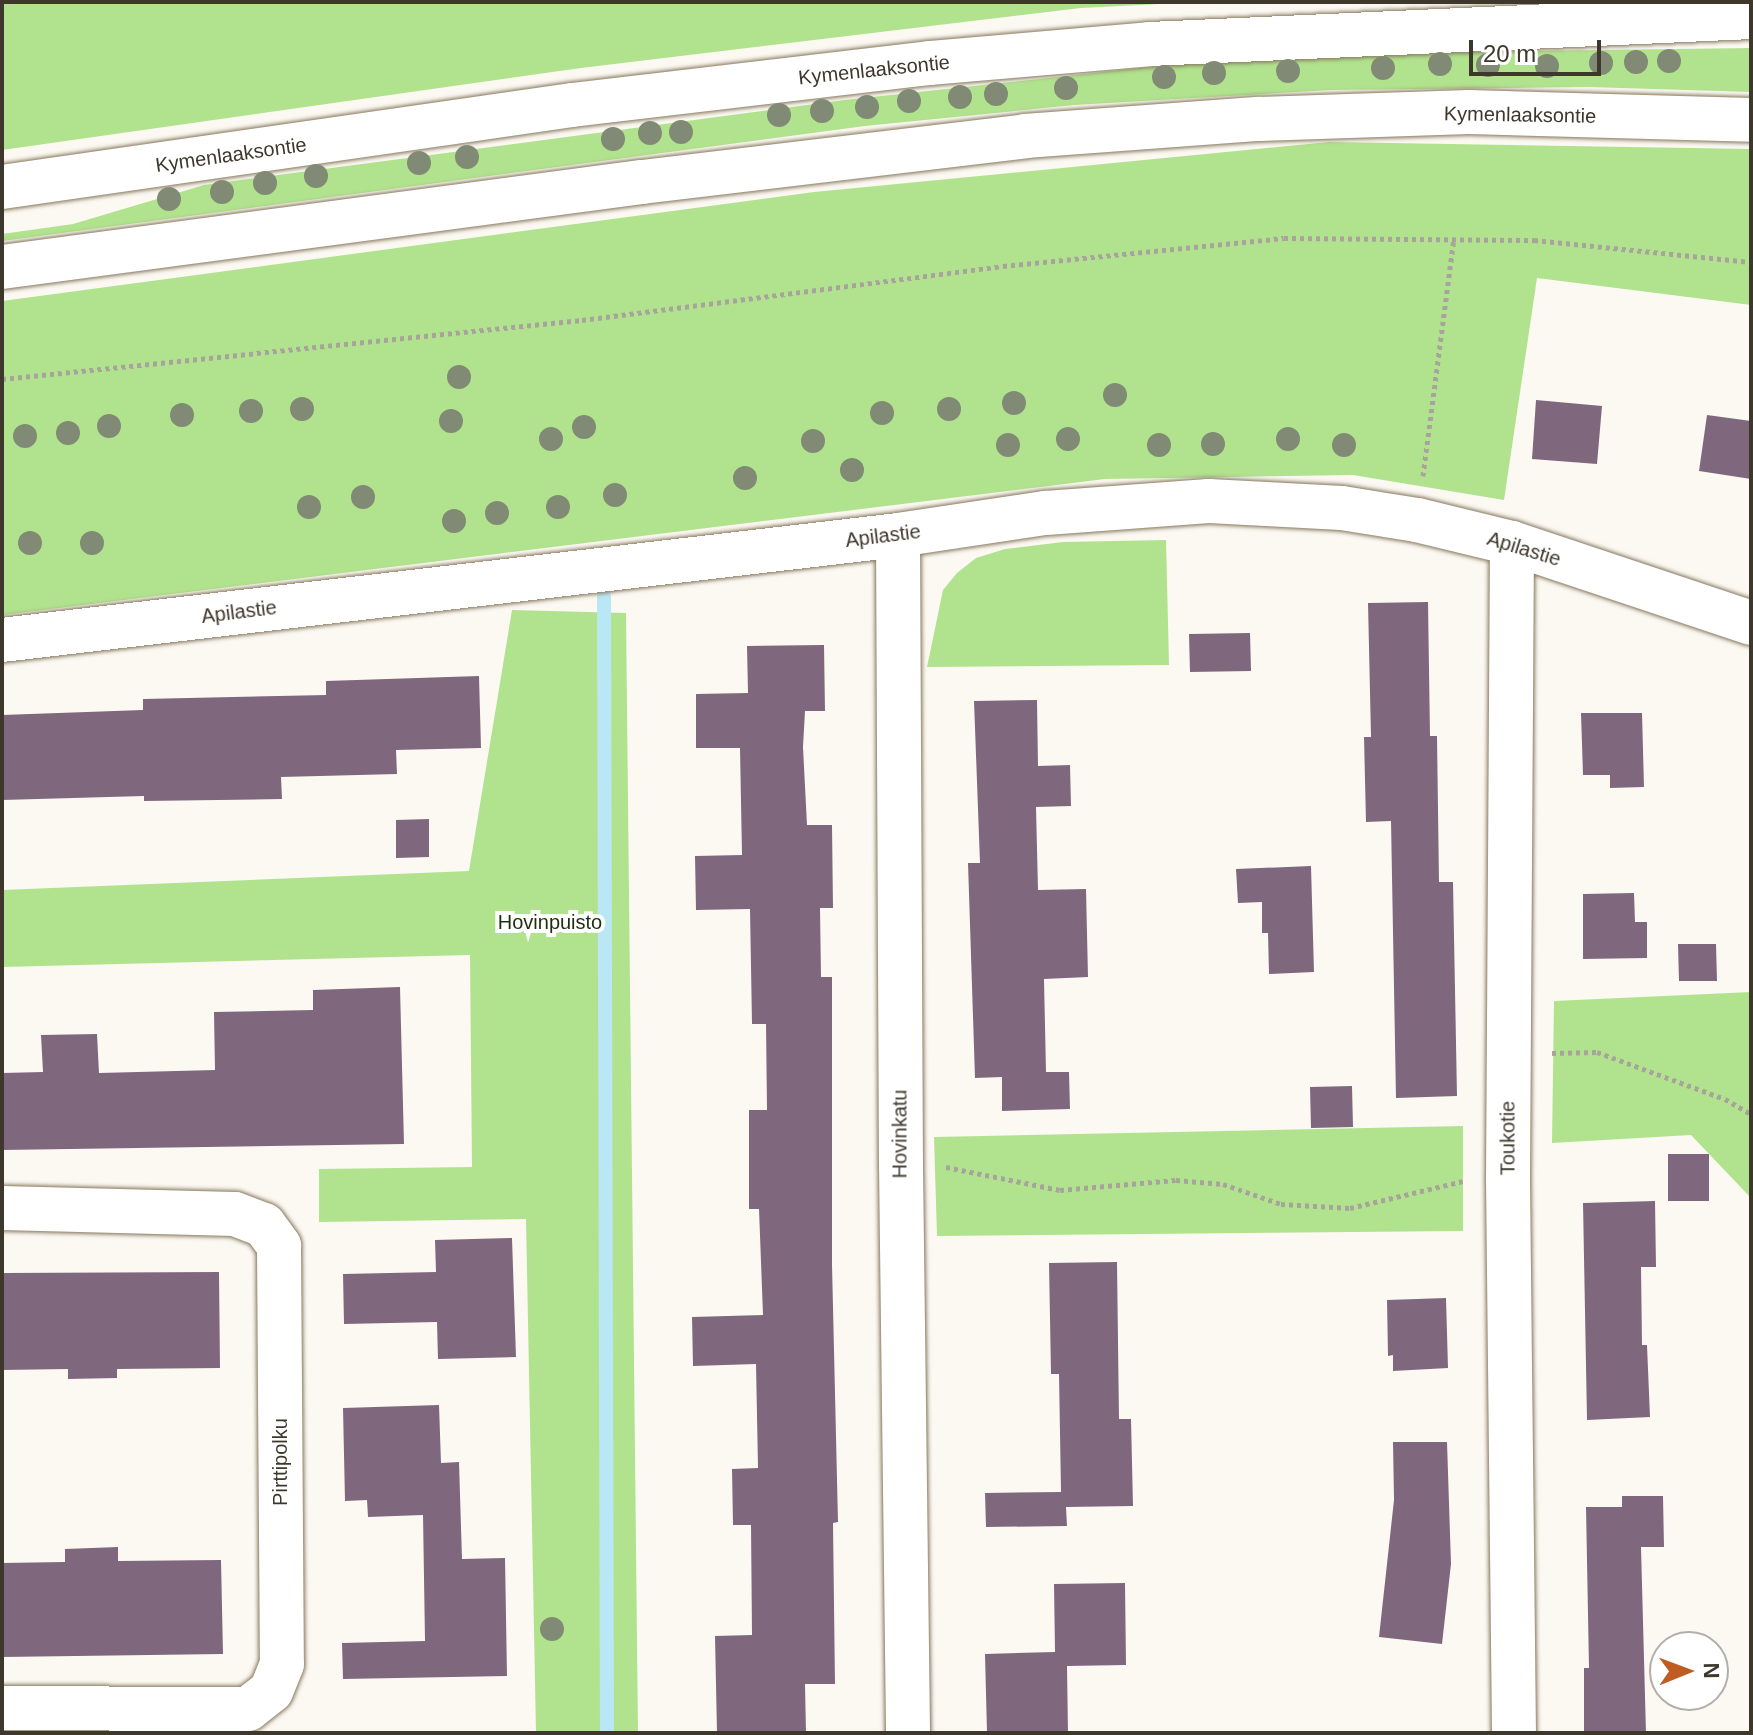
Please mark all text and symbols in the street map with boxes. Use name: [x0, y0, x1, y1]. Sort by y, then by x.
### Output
scale bar: [1473, 24, 1605, 74]
text: 20 m: [1483, 40, 1536, 67]
street label: Kymenlaaksontie: [797, 50, 951, 90]
street label: Kymenlaaksontie: [1444, 102, 1596, 128]
street label: Kymenlaaksontie: [154, 133, 308, 177]
street label: Apilastie: [844, 519, 922, 553]
street label: Apilastie: [1484, 526, 1564, 572]
street label: Apilastie: [200, 595, 278, 629]
park label: Hovinpuisto: [498, 910, 602, 934]
street label: Hovinkatu: [888, 1090, 912, 1178]
street label: Toukotie: [1496, 1101, 1520, 1175]
street label: Pirttipolku: [268, 1418, 292, 1506]
north arrow: [1649, 1631, 1729, 1711]
text: N: [1699, 1662, 1724, 1679]

